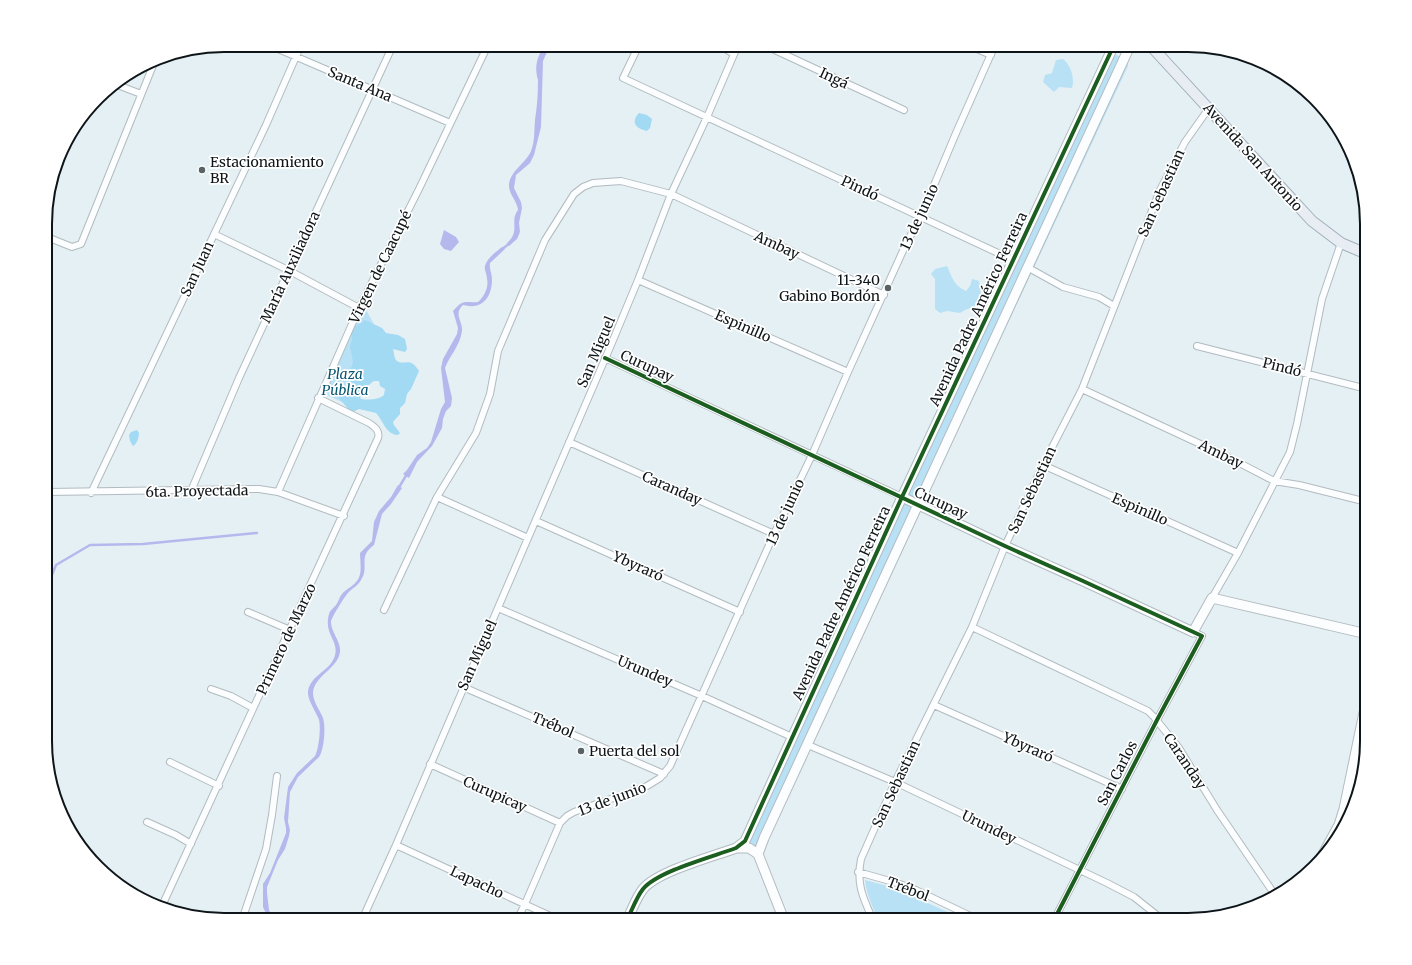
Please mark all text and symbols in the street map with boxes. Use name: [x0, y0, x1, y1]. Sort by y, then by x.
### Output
street label: Santa Ana: [325, 62, 395, 106]
street label: Ingá: [817, 63, 852, 93]
street label: Avenida San Antonio: [1199, 98, 1307, 215]
street label: San Sebastian: [1134, 146, 1188, 240]
place label: Estacionamiento BR: [210, 153, 324, 187]
marker: Estacionamiento BR: [197, 165, 207, 175]
street label: Pindó: [838, 172, 882, 204]
street label: 13 de junio: [896, 181, 942, 253]
street label: María Auxiliadora: [256, 208, 324, 326]
street label: Virgen de Caacupé: [344, 208, 415, 327]
street label: Avenida Padre Américo Ferreira: [925, 209, 1031, 410]
street label: Ambay: [751, 226, 803, 264]
street label: San Juan: [176, 239, 218, 299]
place label: 11-340 Gabino Bordón: [779, 271, 880, 305]
marker: 11-340 Gabino Bordón: [883, 283, 893, 293]
street label: Espinillo: [712, 306, 774, 346]
street label: San Miguel: [573, 313, 619, 390]
street label: Curupay: [617, 346, 677, 387]
street label: Pindó: [1261, 353, 1303, 381]
park label: Plaza Pública: [322, 365, 368, 399]
street label: Ambay: [1195, 435, 1247, 473]
street label: San Sebastian: [1004, 443, 1060, 537]
street label: Caranday: [639, 467, 706, 510]
street label: 13 de junio: [762, 476, 808, 548]
street label: 6ta. Proyectada: [145, 481, 249, 501]
street label: Curupay: [911, 483, 971, 524]
street label: Espinillo: [1109, 489, 1171, 529]
street label: Avenida Padre Américo Ferreira: [788, 503, 894, 704]
street label: Ybyraró: [609, 546, 666, 585]
street label: Primero de Marzo: [252, 580, 320, 698]
street label: San Miguel: [453, 616, 501, 693]
street label: Urundey: [615, 651, 676, 691]
street label: Trébol: [529, 708, 577, 742]
street label: Ybyraró: [999, 727, 1056, 766]
street label: Caranday: [1160, 730, 1211, 793]
street label: San Sebastian: [868, 737, 924, 831]
street label: San Carlos: [1093, 737, 1141, 809]
place label: Puerta del sol: [589, 742, 680, 760]
marker: Puerta del sol: [576, 746, 586, 756]
street label: Curupicay: [460, 772, 531, 816]
street label: 13 de junio: [575, 778, 649, 820]
street label: Urundey: [959, 806, 1020, 848]
street label: Lapacho: [447, 862, 507, 902]
street label: Trébol: [884, 873, 932, 906]

